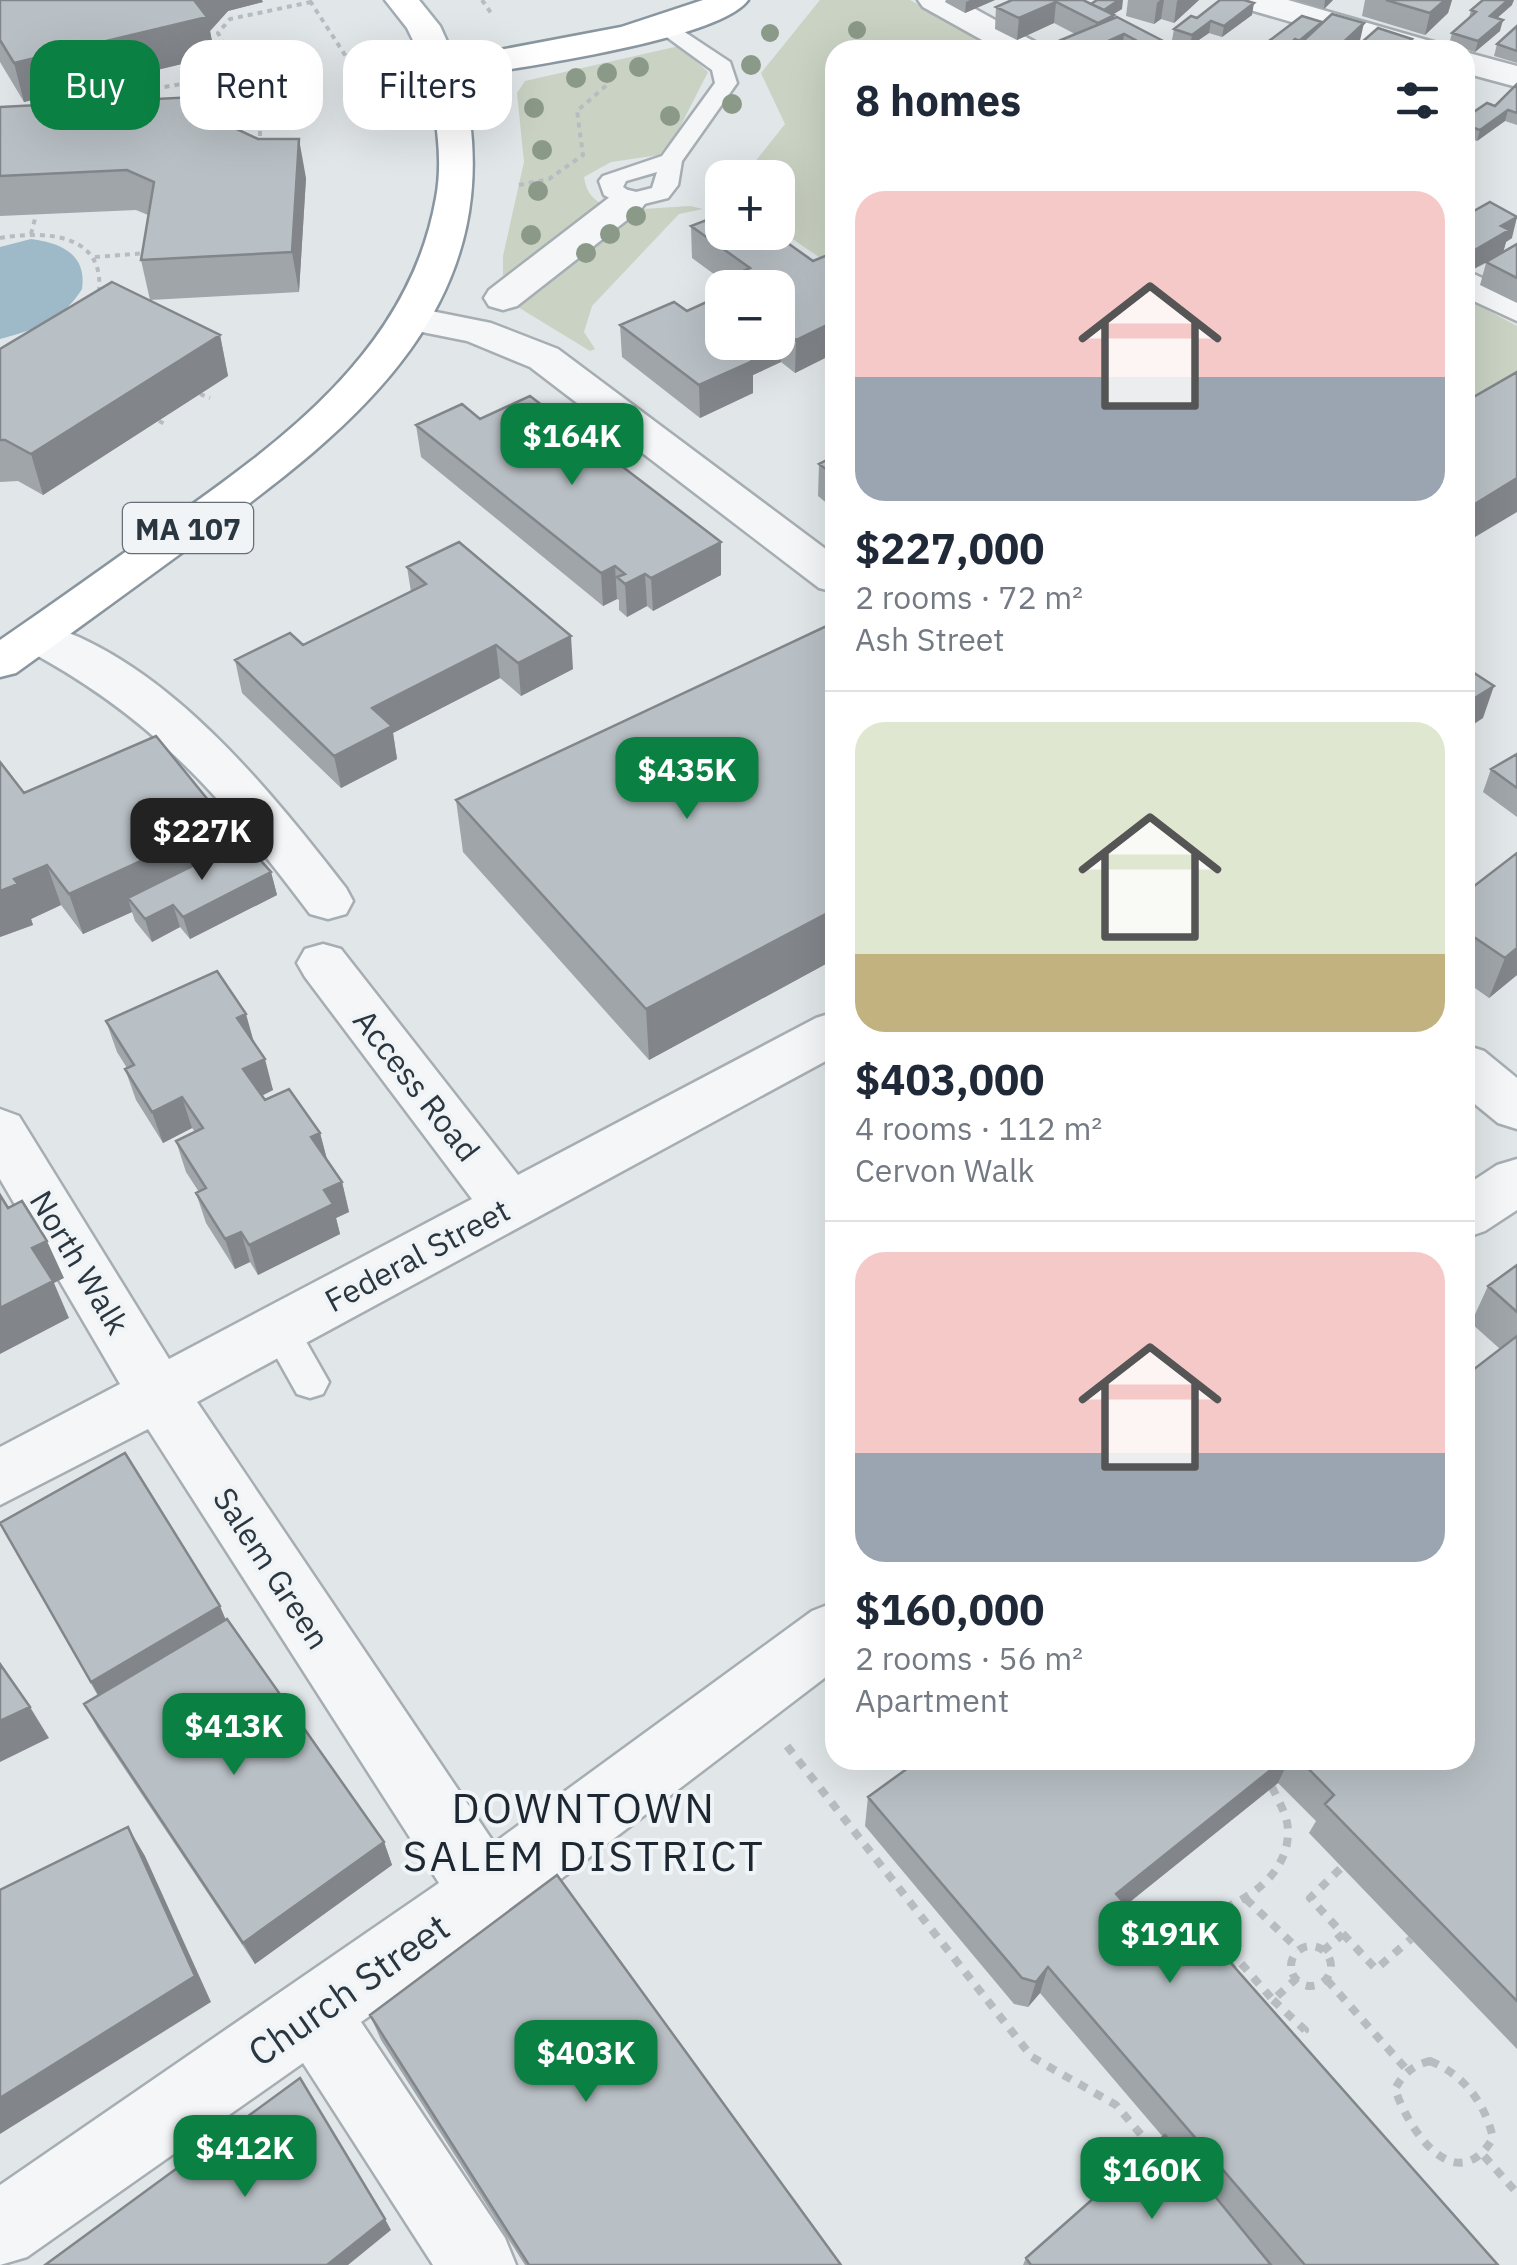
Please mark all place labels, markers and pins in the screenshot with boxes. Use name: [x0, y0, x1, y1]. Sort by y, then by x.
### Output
pin: $164K: [502, 403, 642, 488]
pin: $435K: [617, 737, 757, 822]
pin: $227K: [132, 798, 272, 883]
pin: $413K: [164, 1693, 304, 1778]
pin: $191K: [1100, 1901, 1240, 1986]
pin: $403K: [516, 2020, 656, 2105]
pin: $412K: [175, 2115, 315, 2200]
pin: $160K: [1082, 2137, 1222, 2222]

